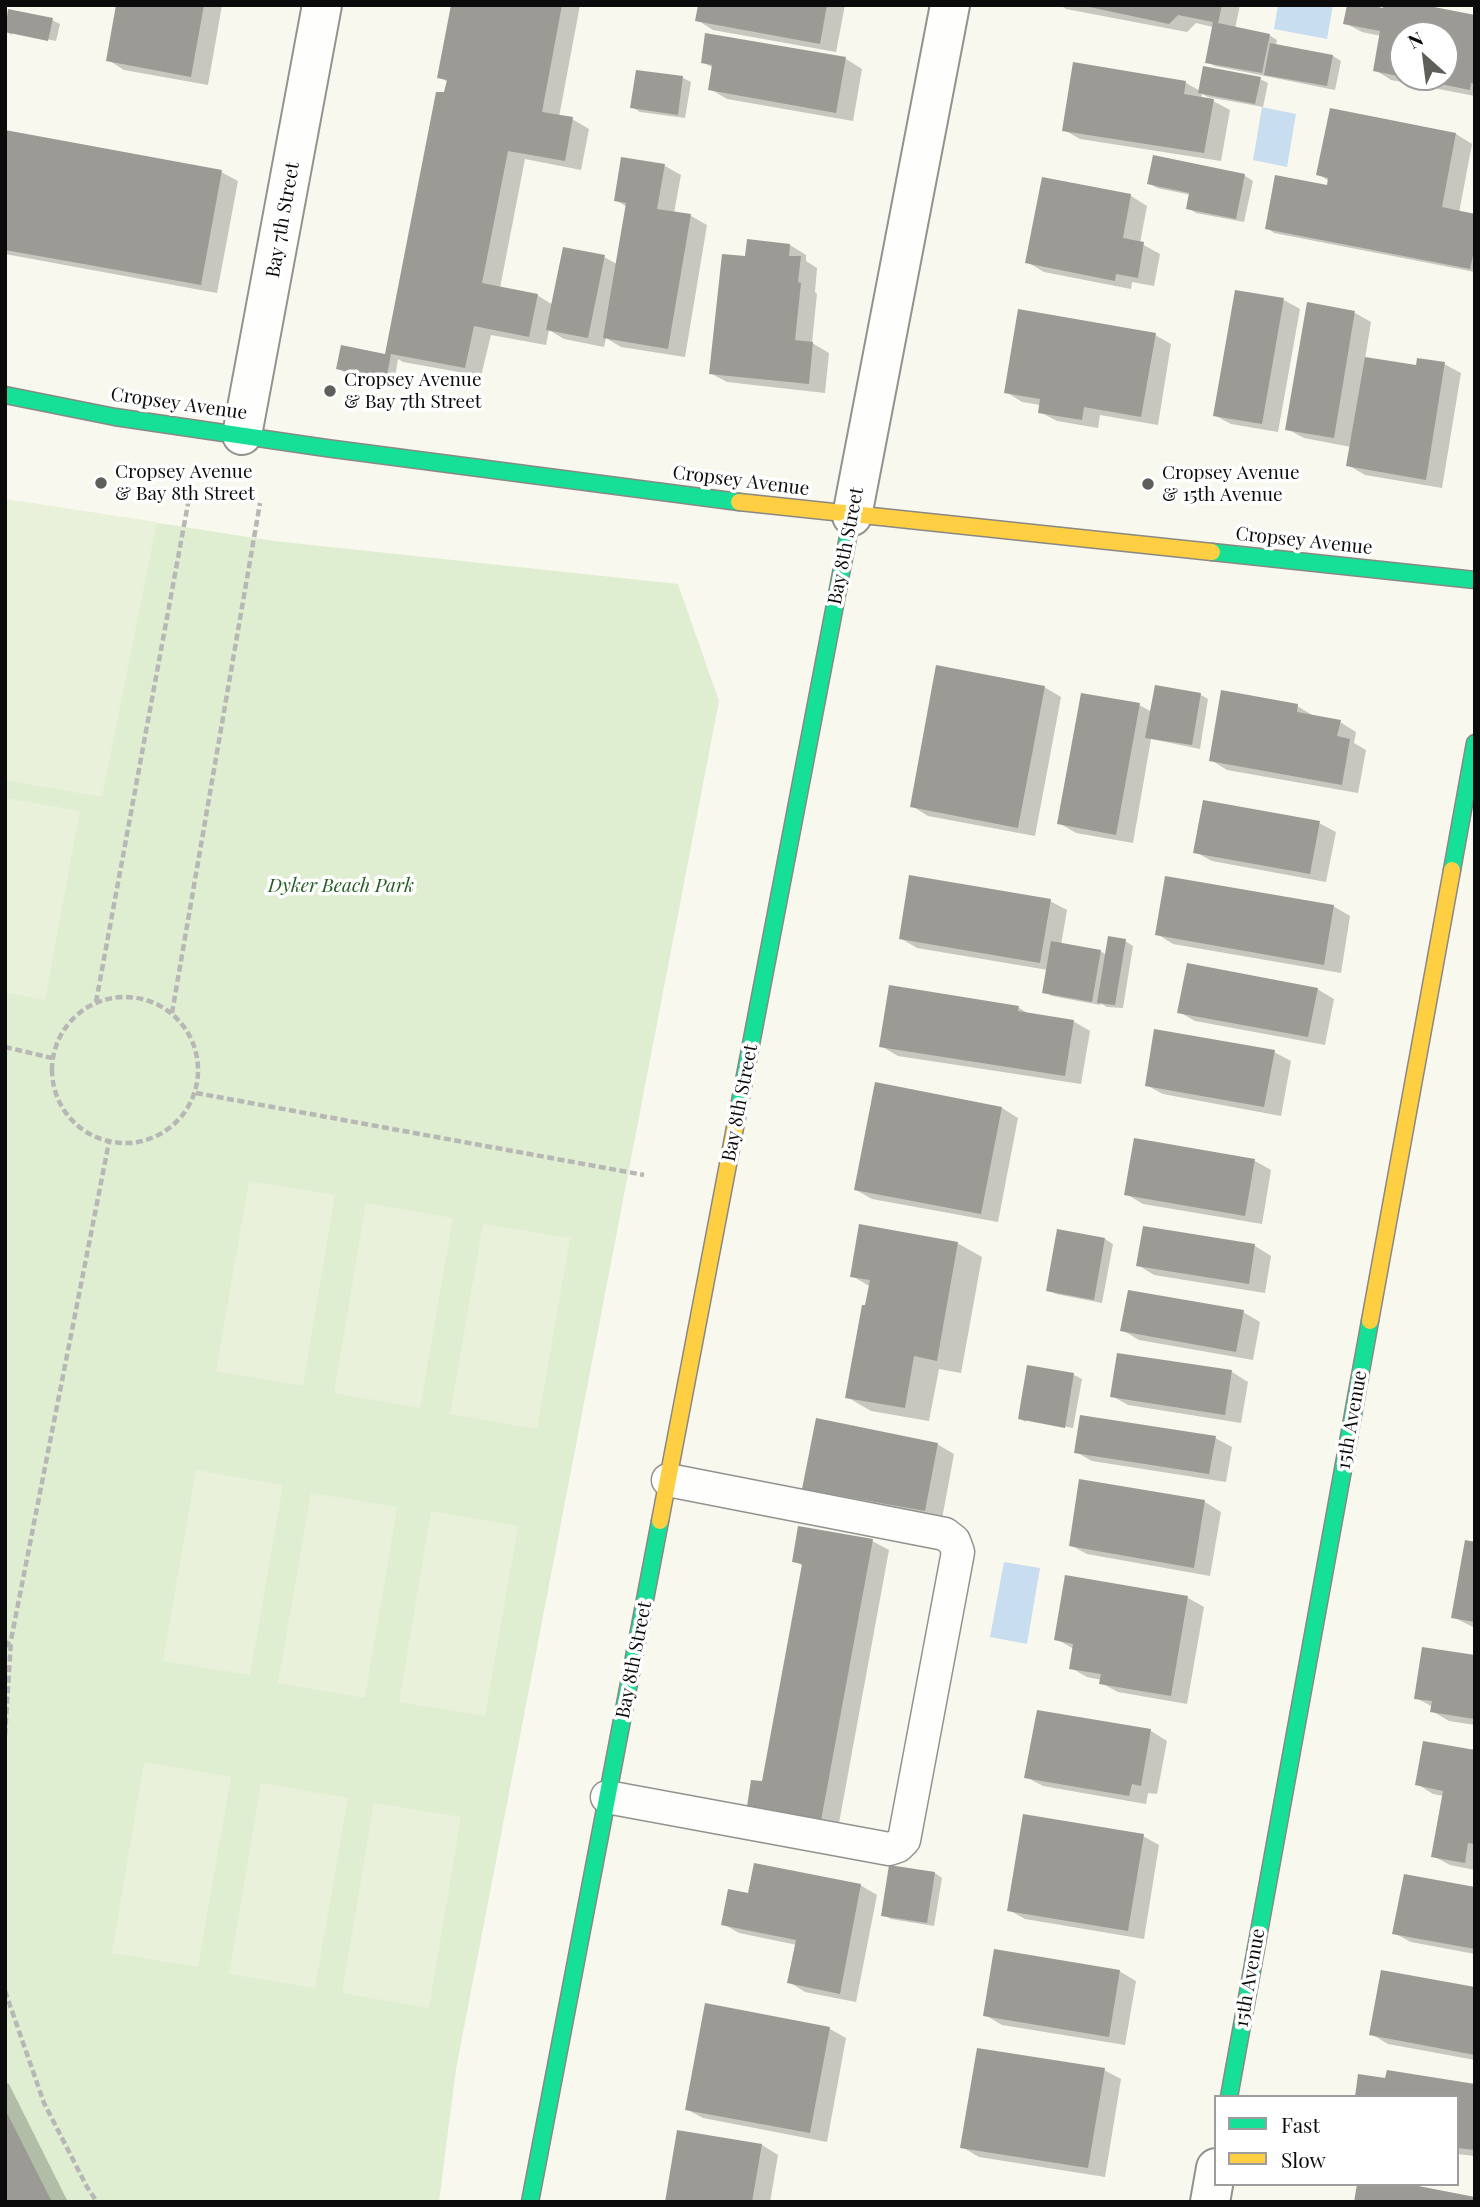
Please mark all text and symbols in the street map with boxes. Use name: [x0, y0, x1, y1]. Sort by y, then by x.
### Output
north arrow: [1389, 21, 1459, 91]
text: N: [1403, 25, 1427, 54]
street label: Bay 7th Street: [262, 160, 304, 280]
place label: Cropsey Avenue & Bay 7th Street: [344, 369, 482, 413]
street label: Cropsey Avenue: [109, 383, 249, 425]
marker: Cropsey Avenue & Bay 7th Street: [322, 383, 338, 399]
place label: Cropsey Avenue & Bay 8th Street: [115, 461, 255, 505]
street label: Cropsey Avenue: [671, 461, 811, 501]
place label: Cropsey Avenue & 15th Avenue: [1162, 462, 1300, 506]
marker: Cropsey Avenue & Bay 8th Street: [93, 475, 109, 491]
marker: Cropsey Avenue & 15th Avenue: [1140, 476, 1156, 492]
street label: Bay 8th Street: [823, 485, 869, 607]
street label: Cropsey Avenue: [1234, 522, 1374, 560]
park label: Dyker Beach Park: [268, 875, 414, 897]
street label: Bay 8th Street: [717, 1042, 763, 1164]
street label: 15th Avenue: [1332, 1369, 1372, 1471]
street label: Bay 8th Street: [611, 1599, 657, 1721]
street label: 15th Avenue: [1230, 1927, 1270, 2029]
legend: [1214, 2095, 1459, 2186]
text: Fast: [1281, 2110, 1320, 2138]
text: Slow: [1281, 2145, 1326, 2173]

